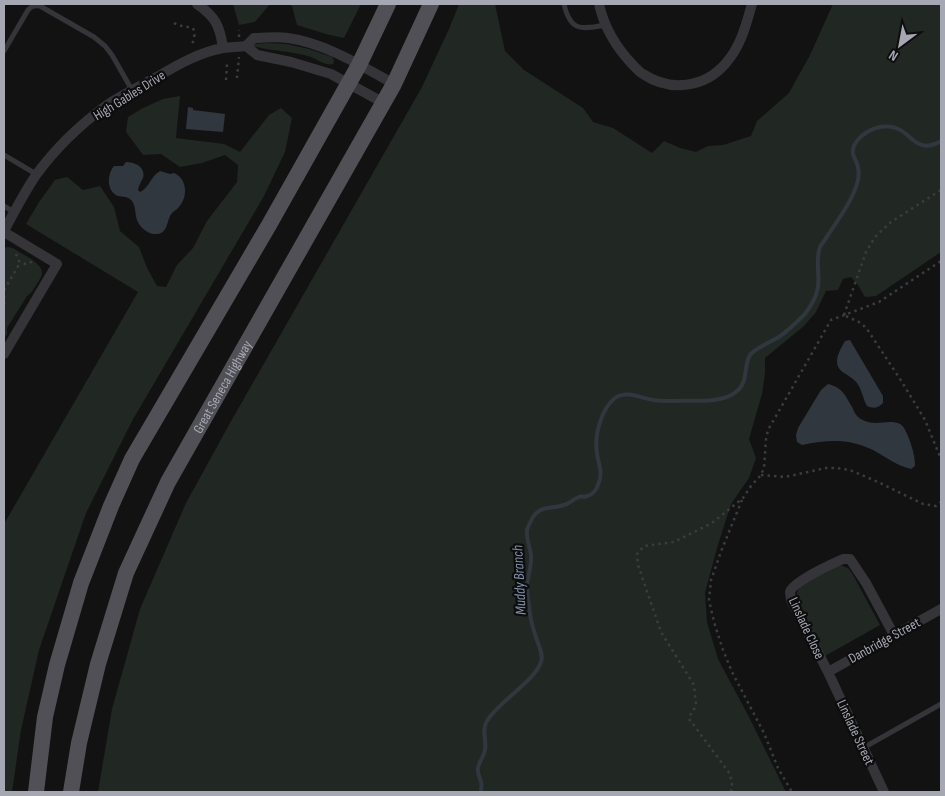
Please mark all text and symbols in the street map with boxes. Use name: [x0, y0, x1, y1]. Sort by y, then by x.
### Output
north arrow: [875, 20, 925, 70]
text: N: [886, 46, 901, 65]
street label: High Gables Drive: [90, 67, 168, 124]
street label: Great Seneca Highway: [189, 337, 256, 436]
water label: Muddy Branch: [508, 544, 531, 616]
street label: Linslade Close: [785, 595, 828, 662]
street label: Danbridge Street: [845, 614, 923, 667]
street label: Linslade Street: [833, 697, 878, 768]

